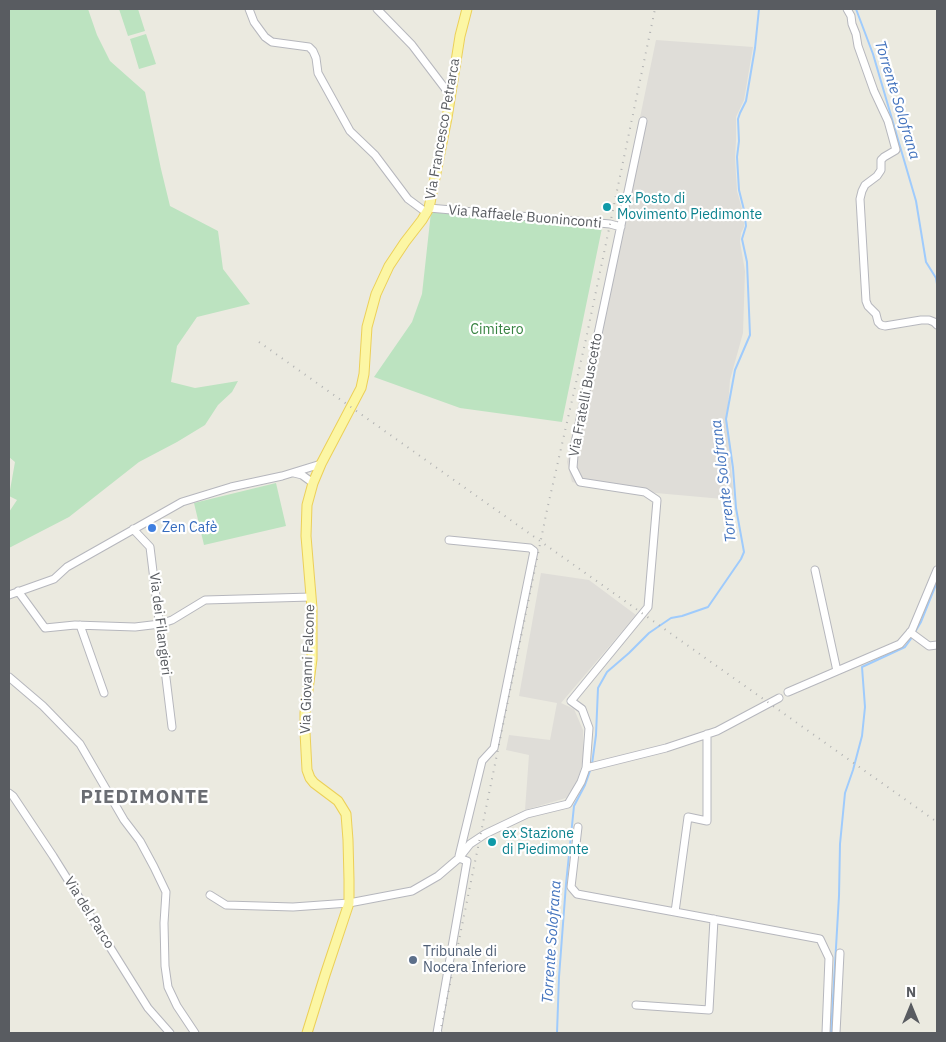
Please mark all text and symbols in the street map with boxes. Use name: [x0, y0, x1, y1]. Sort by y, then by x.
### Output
water label: Torrente Solofrana: [870, 38, 924, 162]
street label: Via Francesco Petrarca: [422, 57, 464, 201]
place label: ex Posto di Movimento Piedimonte: [617, 191, 762, 223]
marker: ex Posto di Movimento Piedimonte: [601, 201, 613, 213]
street label: Via Raffaele Buoninconti: [448, 202, 602, 232]
park label: Cimitero: [470, 322, 524, 338]
street label: Via Fratelli Buscetto: [566, 332, 606, 458]
water label: Torrente Solofrana: [708, 419, 740, 543]
place label: Zen Cafè: [162, 520, 217, 536]
marker: Zen Cafè: [146, 522, 158, 534]
street label: Via dei Filangieri: [145, 572, 175, 676]
street label: Via Giovanni Falcone: [297, 604, 319, 734]
district label: PIEDIMONTE: [79, 787, 211, 809]
place label: ex Stazione di Piedimonte: [502, 826, 589, 859]
marker: ex Stazione di Piedimonte: [486, 836, 498, 848]
street label: Via del Parco: [60, 874, 118, 952]
water label: Torrente Solofrana: [539, 880, 565, 1004]
place label: Tribunale di Nocera Inferiore: [423, 944, 526, 976]
marker: Tribunale di Nocera Inferiore: [407, 954, 419, 966]
north arrow: [886, 982, 936, 1032]
text: N: [906, 983, 916, 1001]

